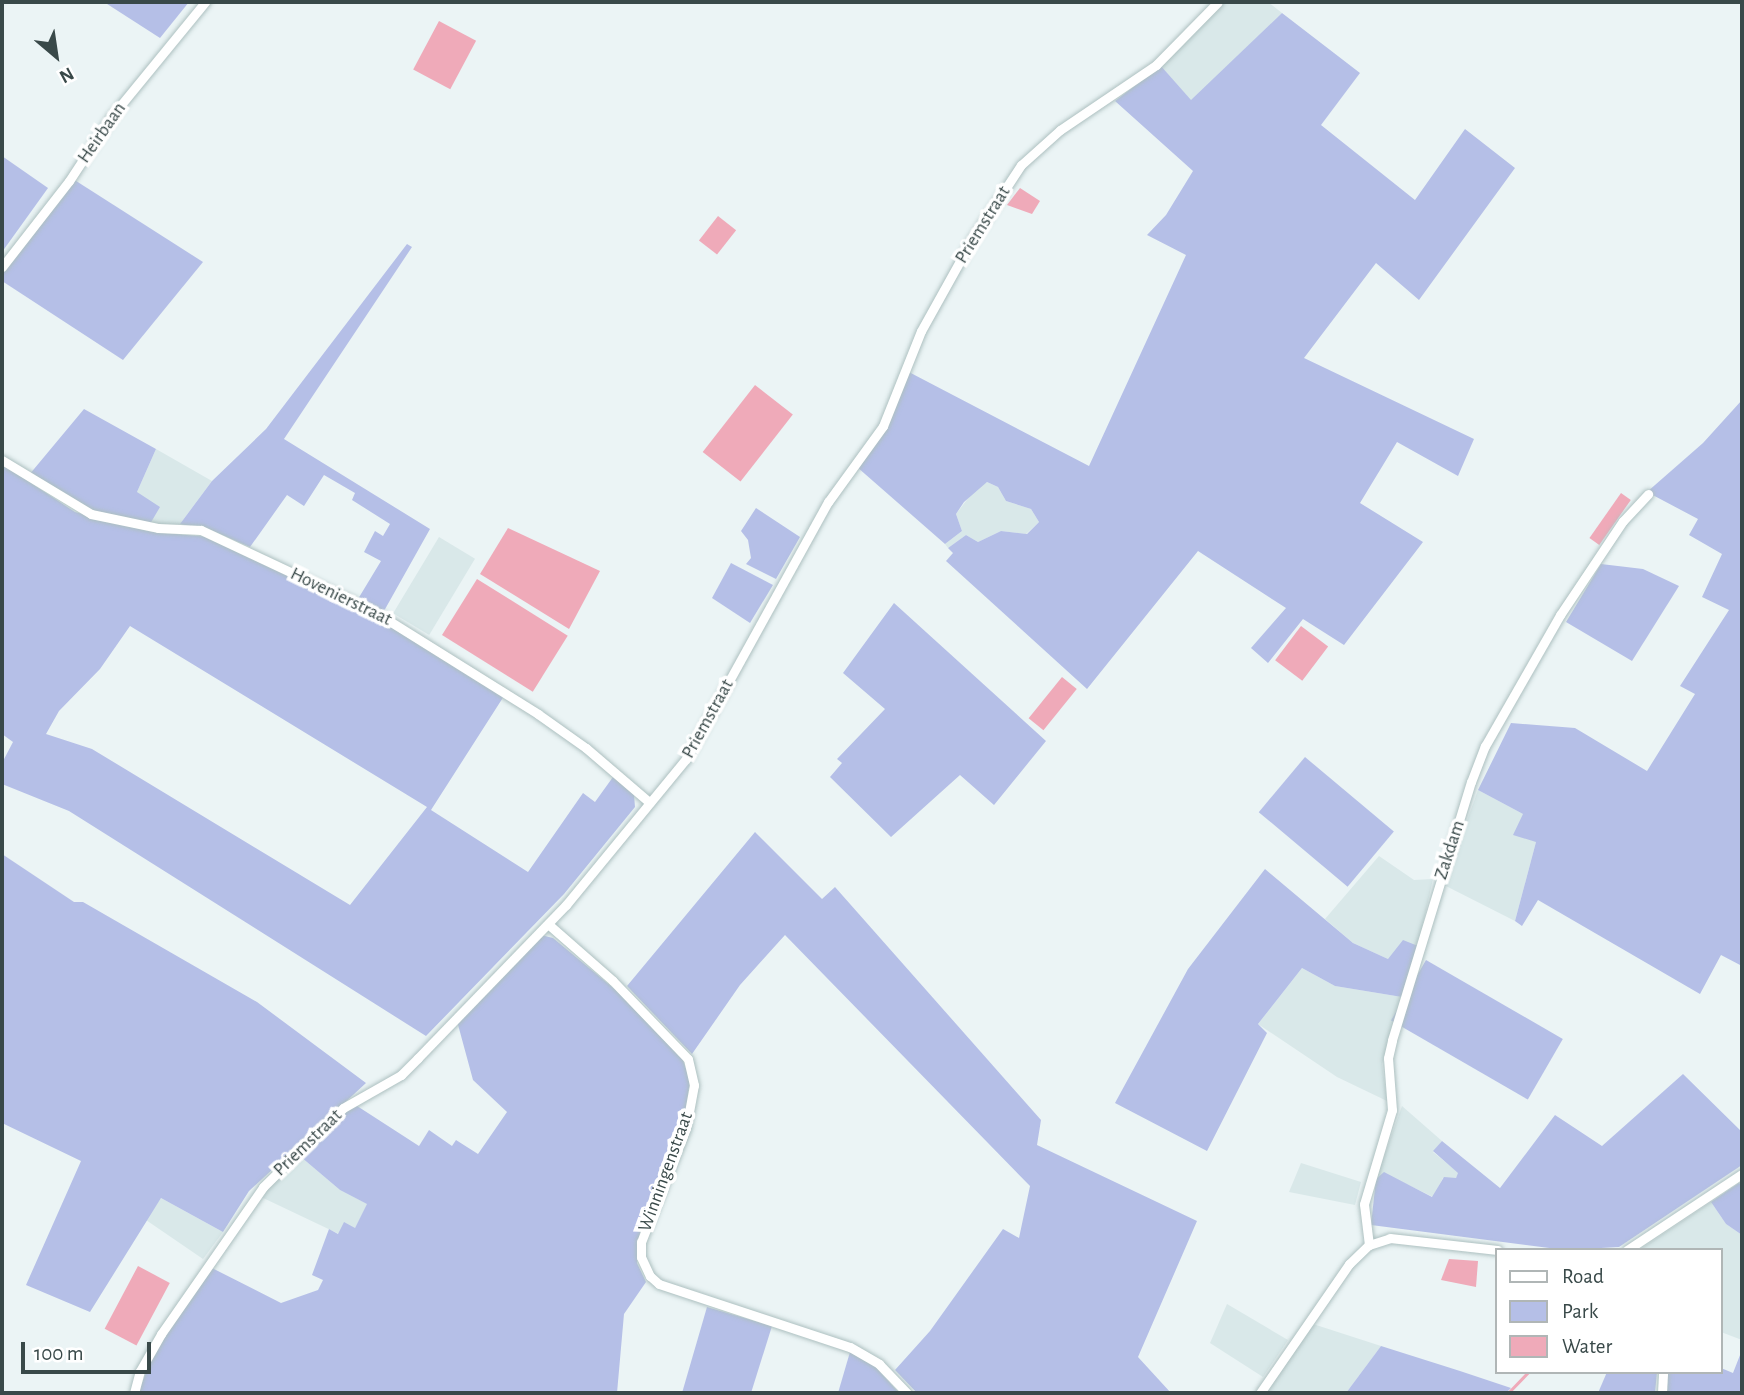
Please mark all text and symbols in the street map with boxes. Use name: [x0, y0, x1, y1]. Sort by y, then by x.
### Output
north arrow: [21, 21, 91, 91]
text: N: [56, 63, 77, 86]
street label: Heirbaan: [73, 98, 131, 168]
street label: Priemstraat: [950, 182, 1016, 268]
street label: Hovenierstraat: [286, 563, 396, 631]
street label: Priemstraat: [677, 675, 739, 763]
street label: Zakdam: [1430, 818, 1470, 882]
street label: Priemstraat: [269, 1105, 347, 1181]
street label: Winningenstraat: [634, 1109, 698, 1235]
legend: [1496, 1248, 1723, 1374]
text: Road: [1562, 1266, 1604, 1287]
text: Park: [1562, 1301, 1598, 1322]
scale bar: [24, 1328, 154, 1372]
text: Water: [1562, 1336, 1612, 1357]
text: 100 m: [34, 1343, 84, 1364]

